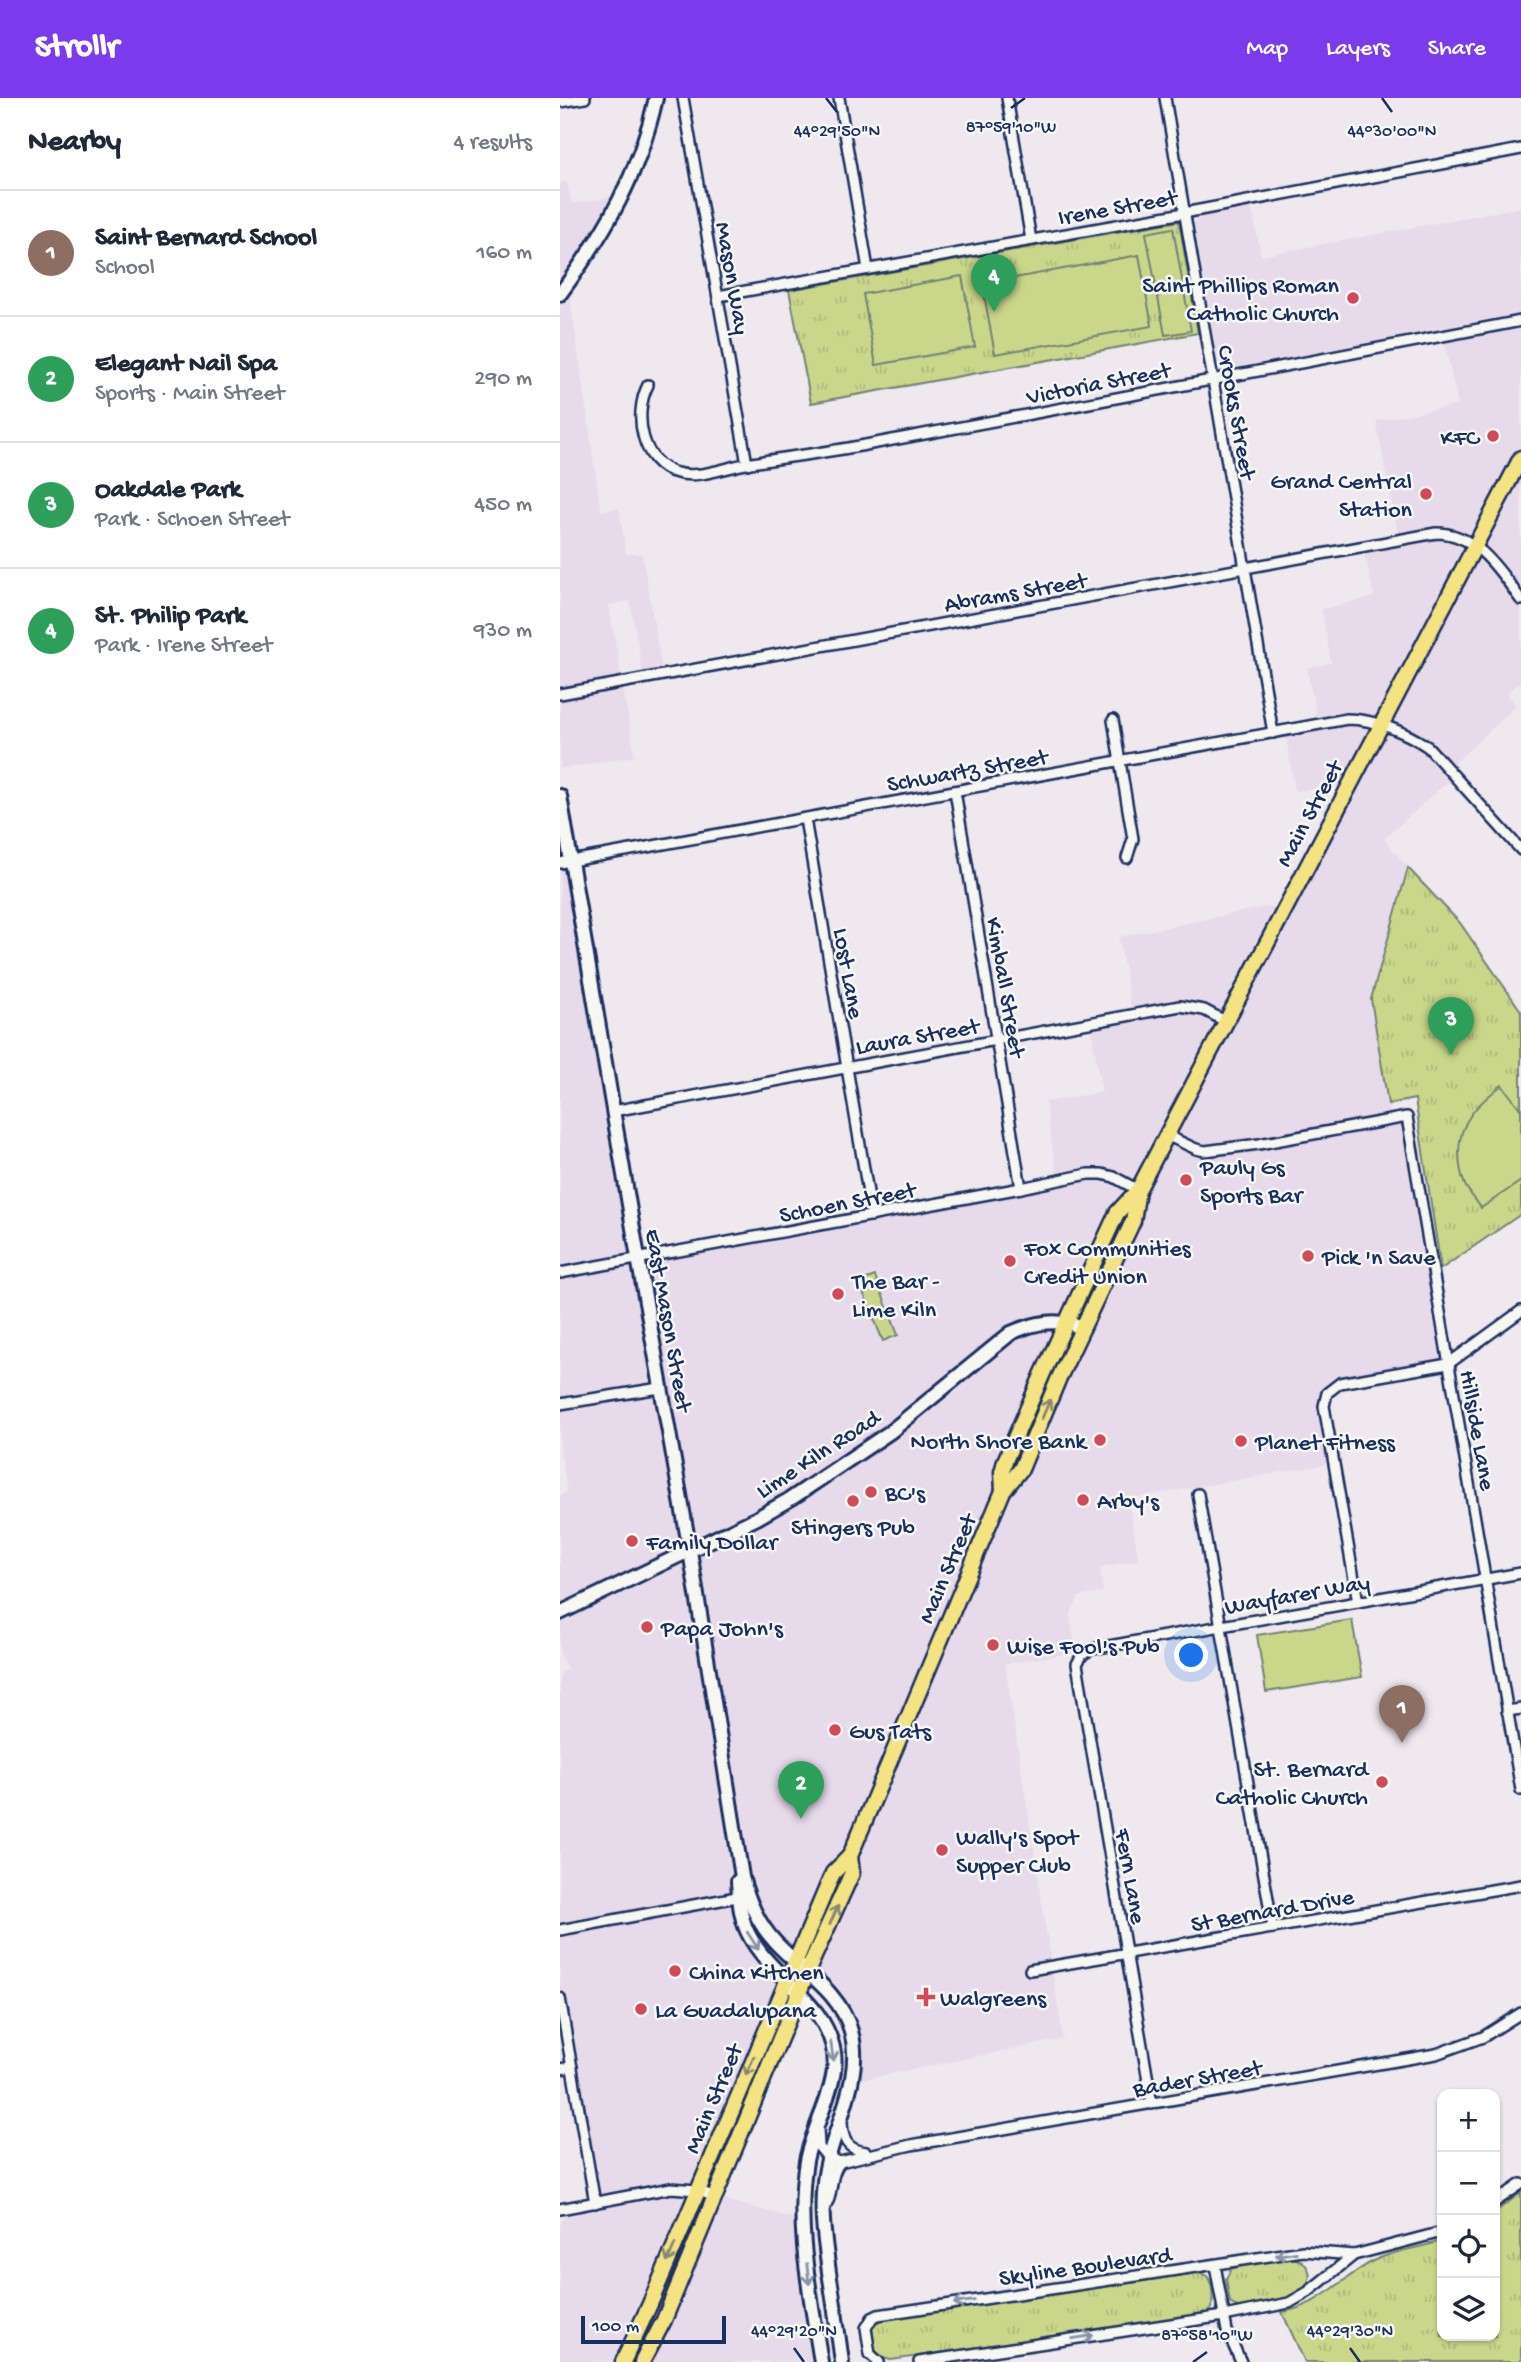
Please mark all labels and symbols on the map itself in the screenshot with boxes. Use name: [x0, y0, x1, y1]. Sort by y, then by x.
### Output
text: 87°59'10"W: [966, 118, 1056, 139]
text: 44°29'50"N: [794, 122, 880, 143]
text: 44°30'00"N: [1348, 122, 1436, 143]
street label: Irene Street: [1056, 184, 1181, 234]
street label: Mason Way: [706, 220, 755, 337]
pin: 4: [971, 254, 1017, 312]
place label: Saint Phillips Roman Catholic Church: [1142, 273, 1340, 330]
marker: Saint Phillips Roman Catholic Church: [1345, 290, 1361, 306]
street label: Crooks Street: [1208, 343, 1261, 484]
street label: Victoria Street: [1023, 357, 1175, 414]
place label: KFC: [1440, 425, 1481, 454]
marker: KFC: [1485, 428, 1501, 444]
place label: Grand Central Station: [1270, 469, 1413, 526]
marker: Grand Central Station: [1418, 486, 1434, 502]
street label: Abrams Street: [942, 567, 1091, 621]
street label: Schwartz Street: [885, 744, 1052, 801]
street label: Main Street: [1271, 755, 1352, 873]
street label: Kimball Street: [977, 915, 1031, 1062]
street label: Lost Lane: [824, 926, 869, 1022]
pin: 3: [1428, 997, 1474, 1055]
street label: Laura Street: [854, 1013, 984, 1064]
place label: Pauly Gs Sports Bar: [1199, 1155, 1305, 1212]
marker: Pauly Gs Sports Bar: [1178, 1172, 1194, 1188]
street label: Schoen Street: [777, 1177, 920, 1232]
street label: East Mason Street: [636, 1227, 697, 1416]
place label: Fox Communities Credit Union: [1023, 1236, 1192, 1293]
place label: Pick 'n Save: [1321, 1245, 1436, 1274]
marker: Pick 'n Save: [1300, 1248, 1316, 1264]
marker: Fox Communities Credit Union: [1002, 1253, 1018, 1269]
place label: The Bar - Lime Kiln: [850, 1269, 940, 1326]
marker: The Bar - Lime Kiln: [830, 1286, 846, 1302]
street label: Hillside Lane: [1451, 1368, 1500, 1494]
one-way arrow: [1040, 1399, 1053, 1421]
street label: Lime Kiln Road: [751, 1404, 888, 1507]
place label: North Shore Bank: [910, 1429, 1088, 1458]
place label: Planet Fitness: [1254, 1430, 1396, 1459]
marker: North Shore Bank: [1092, 1432, 1108, 1448]
marker: Planet Fitness: [1233, 1433, 1249, 1449]
place label: BC's: [884, 1481, 926, 1510]
marker: BC's: [863, 1484, 879, 1500]
place label: Arby's: [1097, 1489, 1160, 1518]
marker: Arby's: [1075, 1492, 1091, 1508]
marker: Stingers Pub: [845, 1493, 861, 1509]
street label: Main Street: [913, 1508, 986, 1629]
place label: Stingers Pub: [791, 1515, 915, 1544]
place label: Family Dollar: [645, 1530, 780, 1559]
marker: Family Dollar: [624, 1533, 640, 1549]
street label: Wayfarer Way: [1223, 1569, 1373, 1623]
place label: Papa John's: [660, 1616, 784, 1645]
marker: Papa John's: [639, 1619, 655, 1635]
place label: Wise Fool's Pub: [1007, 1634, 1160, 1663]
marker: Wise Fool's Pub: [985, 1637, 1001, 1653]
your location: [1174, 1638, 1208, 1672]
pin: 1: [1379, 1685, 1425, 1743]
place label: Gus Tats: [849, 1719, 932, 1748]
marker: Gus Tats: [827, 1722, 843, 1738]
place label: St. Bernard Catholic Church: [1215, 1757, 1370, 1814]
pin: 2: [778, 1761, 824, 1819]
marker: St. Bernard Catholic Church: [1374, 1774, 1390, 1790]
place label: Wally's Spot Supper Club: [956, 1825, 1080, 1882]
street label: Fern Lane: [1106, 1826, 1151, 1927]
marker: Wally's Spot Supper Club: [934, 1842, 950, 1858]
street label: St Bernard Drive: [1189, 1884, 1357, 1941]
one-way arrow: [828, 1905, 841, 1926]
one-way arrow: [746, 1931, 761, 1950]
place label: China Kitchen: [689, 1960, 824, 1989]
marker: China Kitchen: [667, 1963, 683, 1979]
place label: Walgreens: [940, 1986, 1047, 2015]
marker: Walgreens: [918, 1989, 934, 2005]
place label: La Guadalupana: [655, 1998, 817, 2027]
marker: La Guadalupana: [633, 2001, 649, 2017]
street label: Main Street: [679, 2038, 752, 2159]
one-way arrow: [826, 2039, 839, 2062]
street label: Bader Street: [1130, 2054, 1266, 2106]
one-way arrow: [743, 2055, 756, 2076]
one-way arrow: [664, 2242, 677, 2263]
street label: Skyline Boulevard: [997, 2242, 1175, 2295]
one-way arrow: [1275, 2248, 1298, 2261]
one-way arrow: [802, 2262, 815, 2285]
one-way arrow: [953, 2296, 976, 2309]
scale bar: [581, 2313, 726, 2345]
text: 44°29'20"N: [751, 2322, 837, 2343]
text: 44°29'30"N: [1307, 2322, 1393, 2343]
text: 87°58'10"W: [1161, 2326, 1253, 2347]
one-way arrow: [1071, 2330, 1094, 2343]

